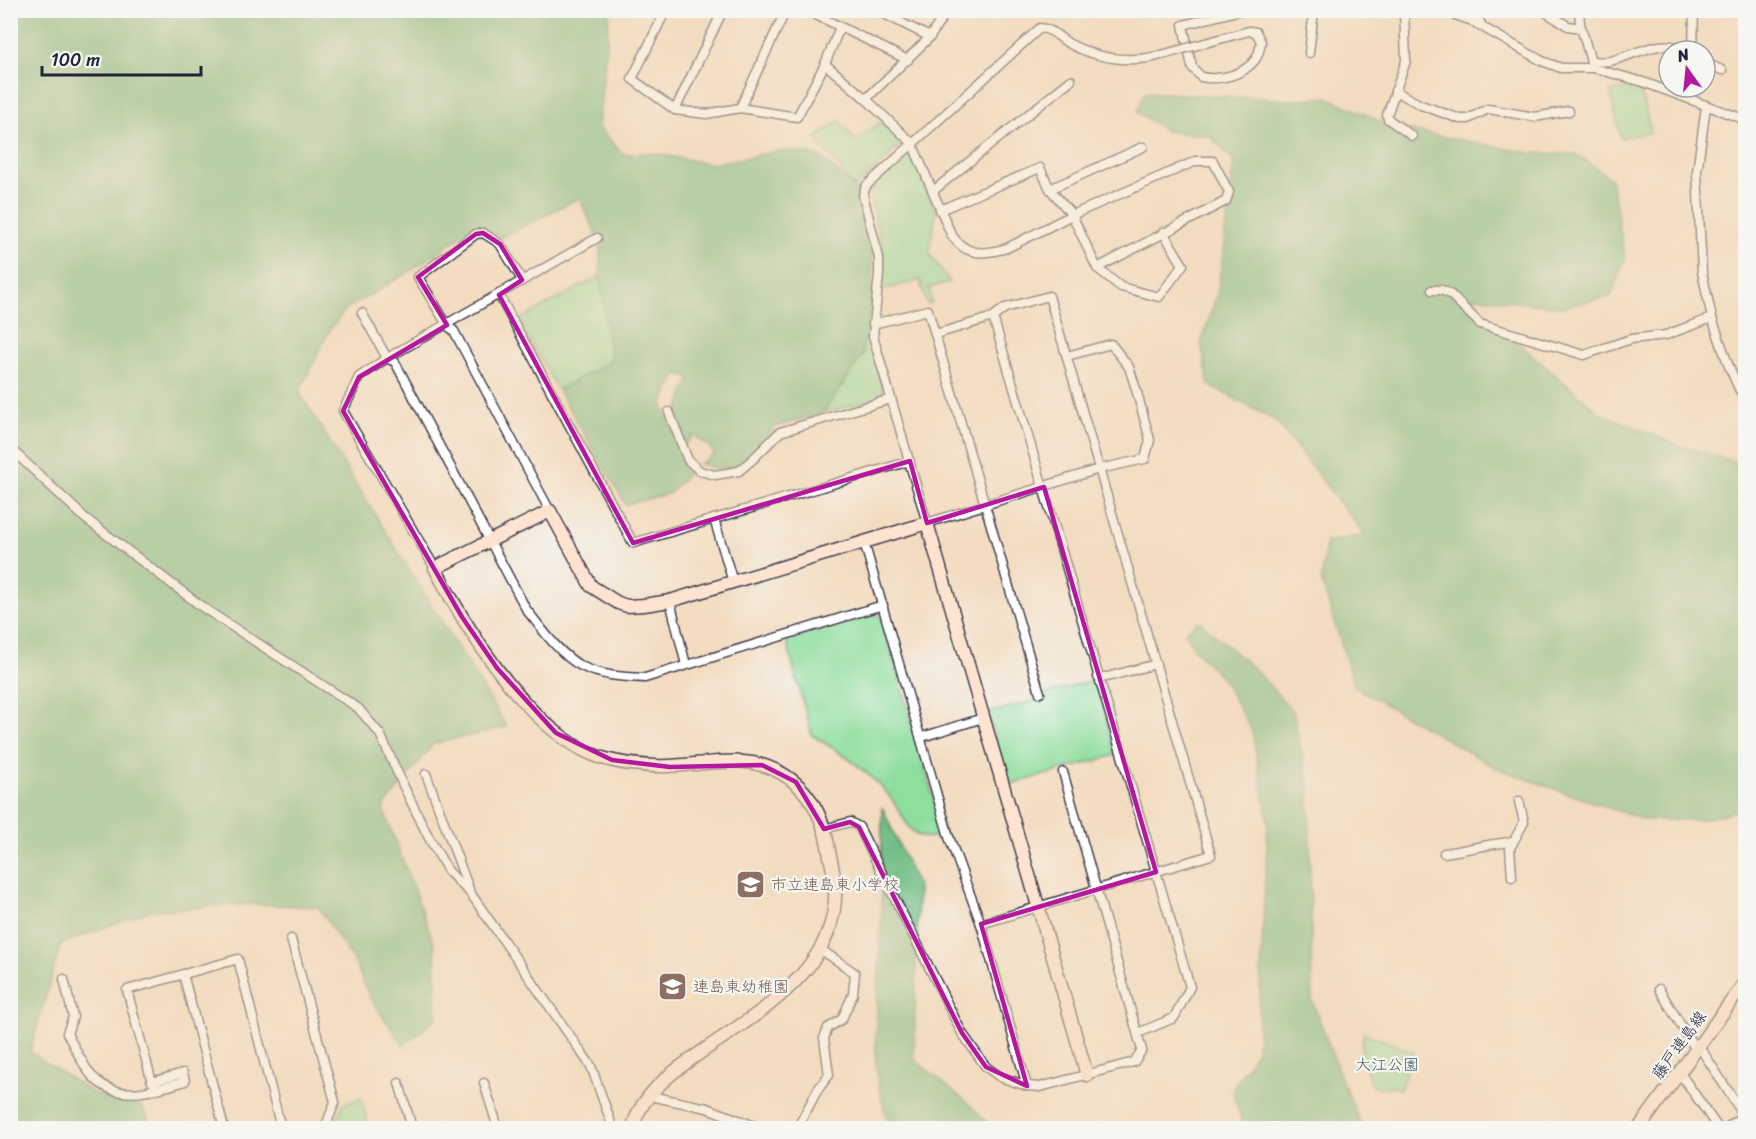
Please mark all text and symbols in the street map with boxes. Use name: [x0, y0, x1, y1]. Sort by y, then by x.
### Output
scale bar: [42, 39, 201, 77]
north arrow: [1657, 39, 1717, 99]
text: N: [1673, 39, 1693, 71]
text: 100 m: [51, 44, 100, 76]
school or university icon: 市立連島東小学校: [734, 868, 766, 900]
place label: 市立連島東小学校: [771, 870, 899, 899]
school or university icon: 連島東幼稚園: [656, 970, 688, 1002]
place label: 連島東幼稚園: [693, 972, 789, 1001]
street label: 藤戸連島線: [1644, 1004, 1714, 1086]
park label: 大江公園: [1355, 1050, 1419, 1079]

